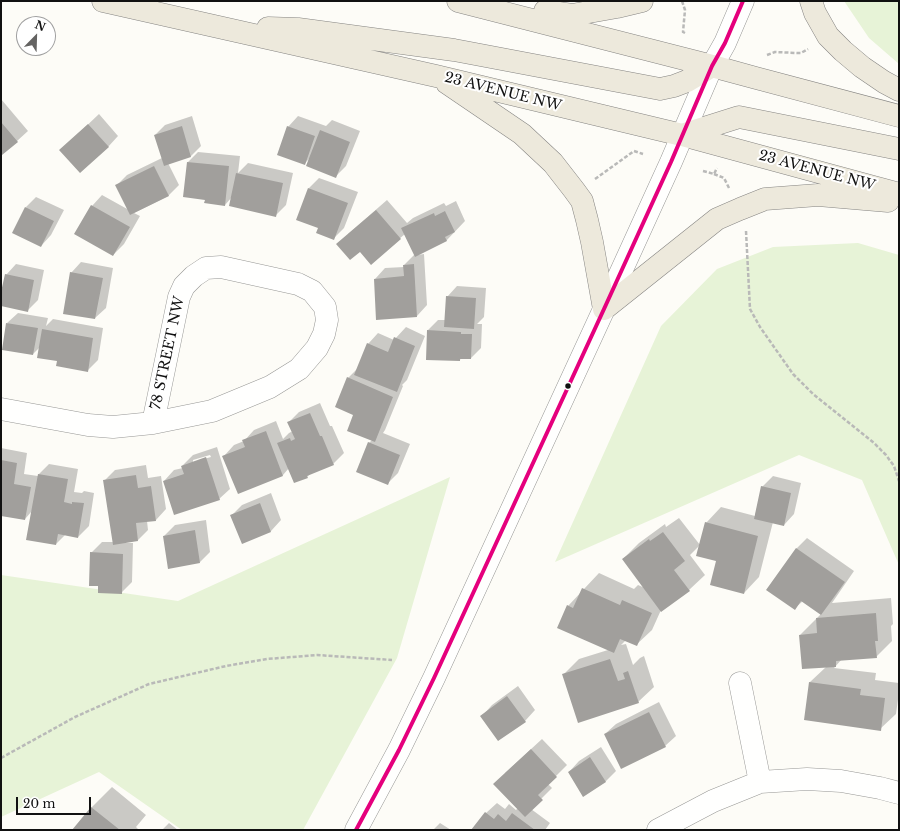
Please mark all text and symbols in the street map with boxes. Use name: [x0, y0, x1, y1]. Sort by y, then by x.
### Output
north arrow: [16, 16, 56, 56]
text: N: [33, 17, 48, 34]
street label: 23 AVENUE NW: [443, 69, 563, 115]
street label: 23 AVENUE NW: [757, 147, 877, 195]
street label: 78 STREET NW: [148, 295, 188, 411]
unlabelled marker: [563, 381, 573, 391]
scale bar: [18, 789, 93, 815]
text: 20 m: [23, 796, 55, 811]

